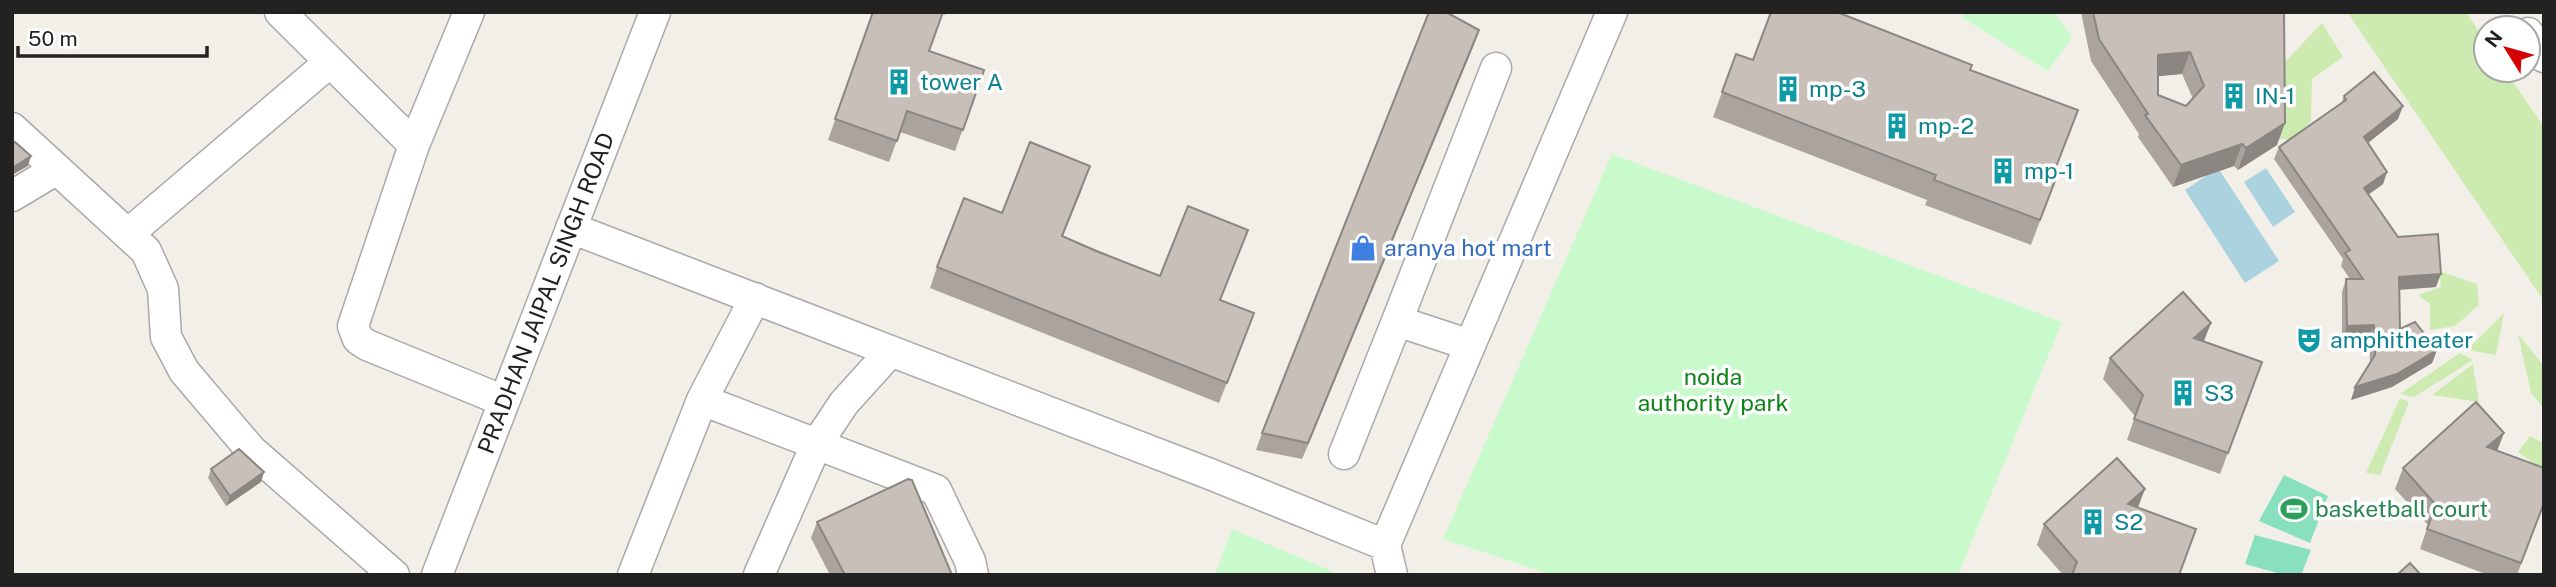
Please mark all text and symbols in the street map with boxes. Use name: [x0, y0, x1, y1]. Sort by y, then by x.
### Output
scale bar: [18, 14, 206, 58]
north arrow: [2472, 14, 2542, 84]
text: 50 m: [28, 26, 78, 51]
text: N: [2480, 26, 2507, 51]
building icon: tower A: [884, 67, 914, 97]
place label: tower A: [920, 68, 1003, 95]
building icon: mp-3: [1773, 74, 1803, 104]
place label: mp-3: [1809, 75, 1866, 102]
building icon: IN-1: [2219, 81, 2249, 111]
place label: IN-1: [2255, 82, 2295, 109]
building icon: mp-2: [1882, 111, 1912, 141]
place label: mp-2: [1918, 112, 1974, 139]
street label: PRADHAN JAIPAL SINGH ROAD: [472, 128, 619, 457]
building icon: mp-1: [1988, 156, 2018, 186]
place label: mp-1: [2024, 157, 2074, 184]
shop icon: aranya hot mart: [1348, 233, 1378, 263]
place label: aranya hot mart: [1384, 234, 1552, 261]
theatre icon: amphitheater: [2294, 325, 2324, 355]
place label: amphitheater: [2330, 326, 2473, 353]
park label: noida authority park: [1638, 363, 1789, 416]
building icon: S3: [2168, 378, 2198, 408]
place label: S3: [2204, 379, 2234, 406]
sports icon: basketball court: [2279, 494, 2309, 524]
place label: basketball court: [2315, 495, 2488, 522]
building icon: S2: [2078, 507, 2108, 537]
place label: S2: [2114, 508, 2143, 535]

